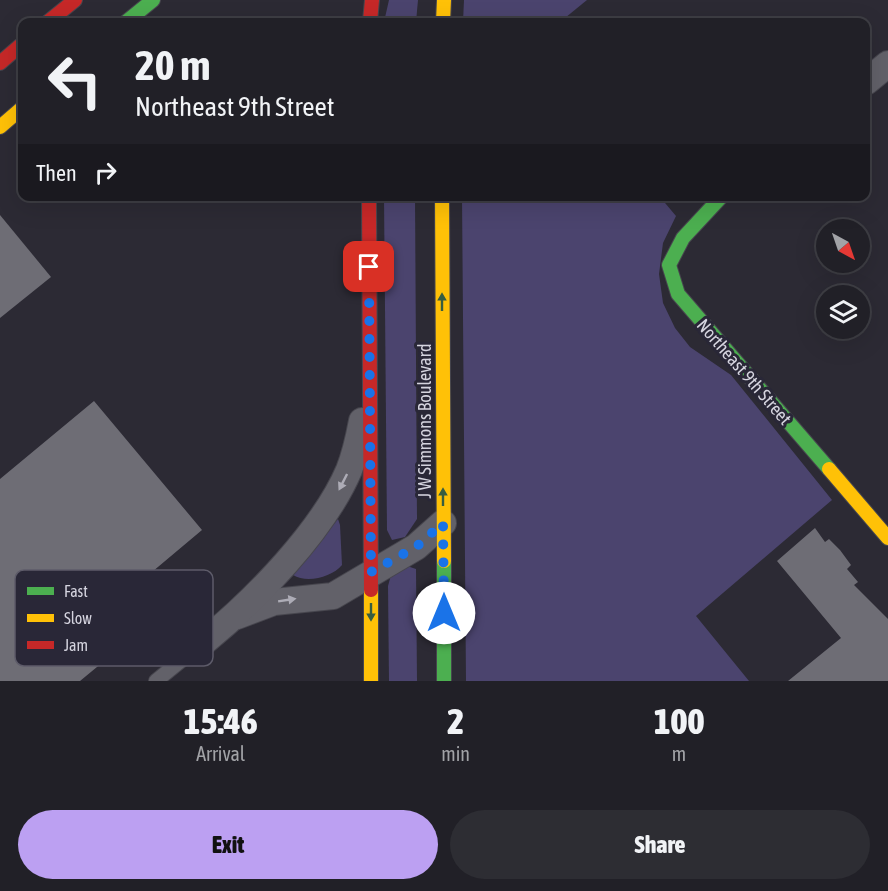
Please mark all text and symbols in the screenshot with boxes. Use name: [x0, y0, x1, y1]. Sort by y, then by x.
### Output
text: 20 m: [135, 41, 210, 89]
icon: left: [36, 42, 114, 120]
text: Northeast 9th Street: [135, 91, 335, 122]
icon: right: [89, 156, 122, 189]
text: Then: [36, 160, 77, 186]
north arrow: [816, 219, 870, 273]
map controls: [816, 219, 870, 339]
pin: [343, 241, 394, 292]
icon: arrive: [352, 250, 385, 283]
button: layers: [816, 285, 870, 339]
one-way arrow: [437, 292, 447, 311]
street label: Northeast 9th Street: [693, 315, 796, 429]
street label: J W Simmons Boulevard: [414, 343, 435, 499]
one-way arrow: [338, 473, 348, 491]
one-way arrow: [438, 487, 448, 506]
legend: [15, 570, 213, 666]
position arrow: [412, 581, 476, 645]
text: Fast: [64, 582, 88, 600]
one-way arrow: [277, 596, 296, 605]
one-way arrow: [366, 602, 376, 621]
text: Slow: [64, 609, 92, 627]
text: Jam: [64, 636, 88, 654]
text: 15:46: [184, 700, 258, 742]
text: 2: [447, 700, 464, 742]
text: 100: [654, 700, 704, 742]
text: Arrival: [196, 742, 245, 765]
text: min: [441, 742, 470, 765]
text: m: [672, 742, 686, 765]
button: Exit: [18, 810, 438, 879]
button: Share: [450, 810, 870, 879]

